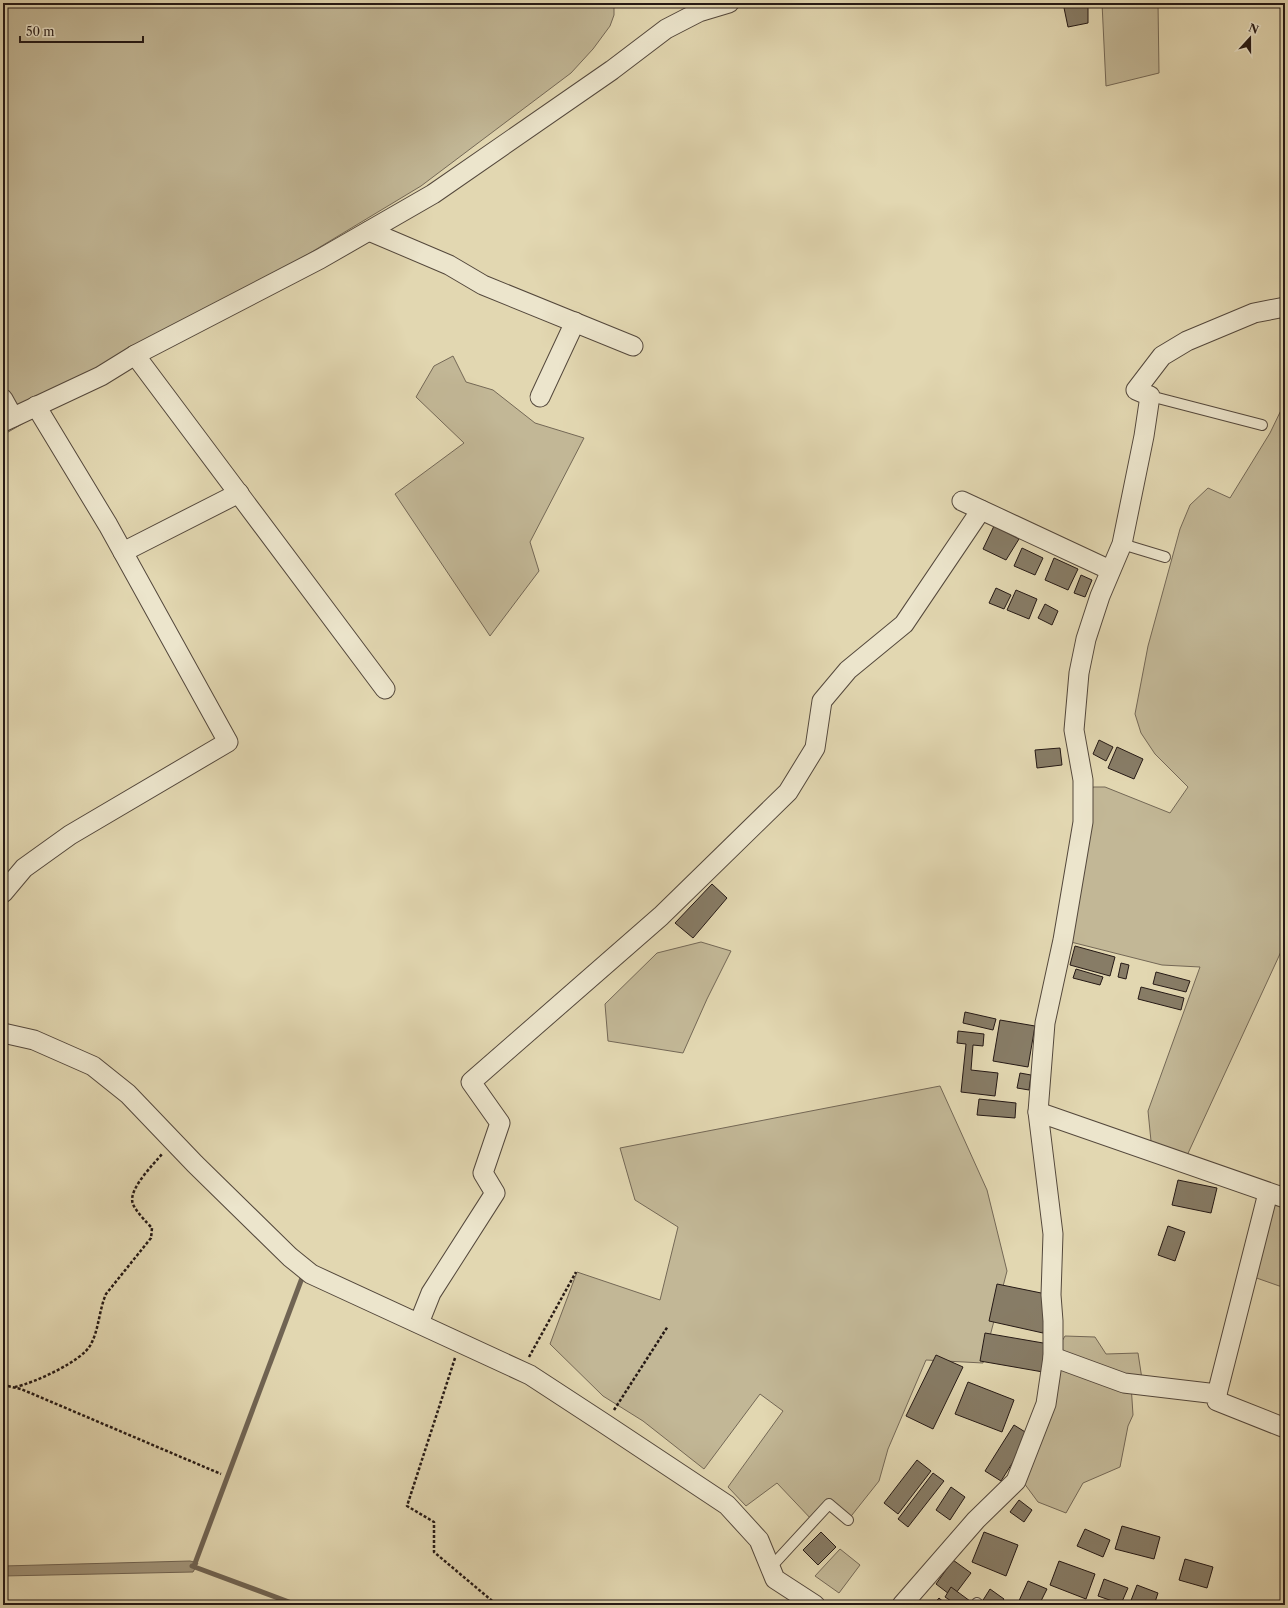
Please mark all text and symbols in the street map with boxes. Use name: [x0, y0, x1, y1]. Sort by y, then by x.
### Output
scale bar: [20, 18, 143, 44]
north arrow: [1230, 18, 1270, 58]
text: N: [1247, 20, 1261, 37]
text: 50 m: [26, 24, 55, 39]

